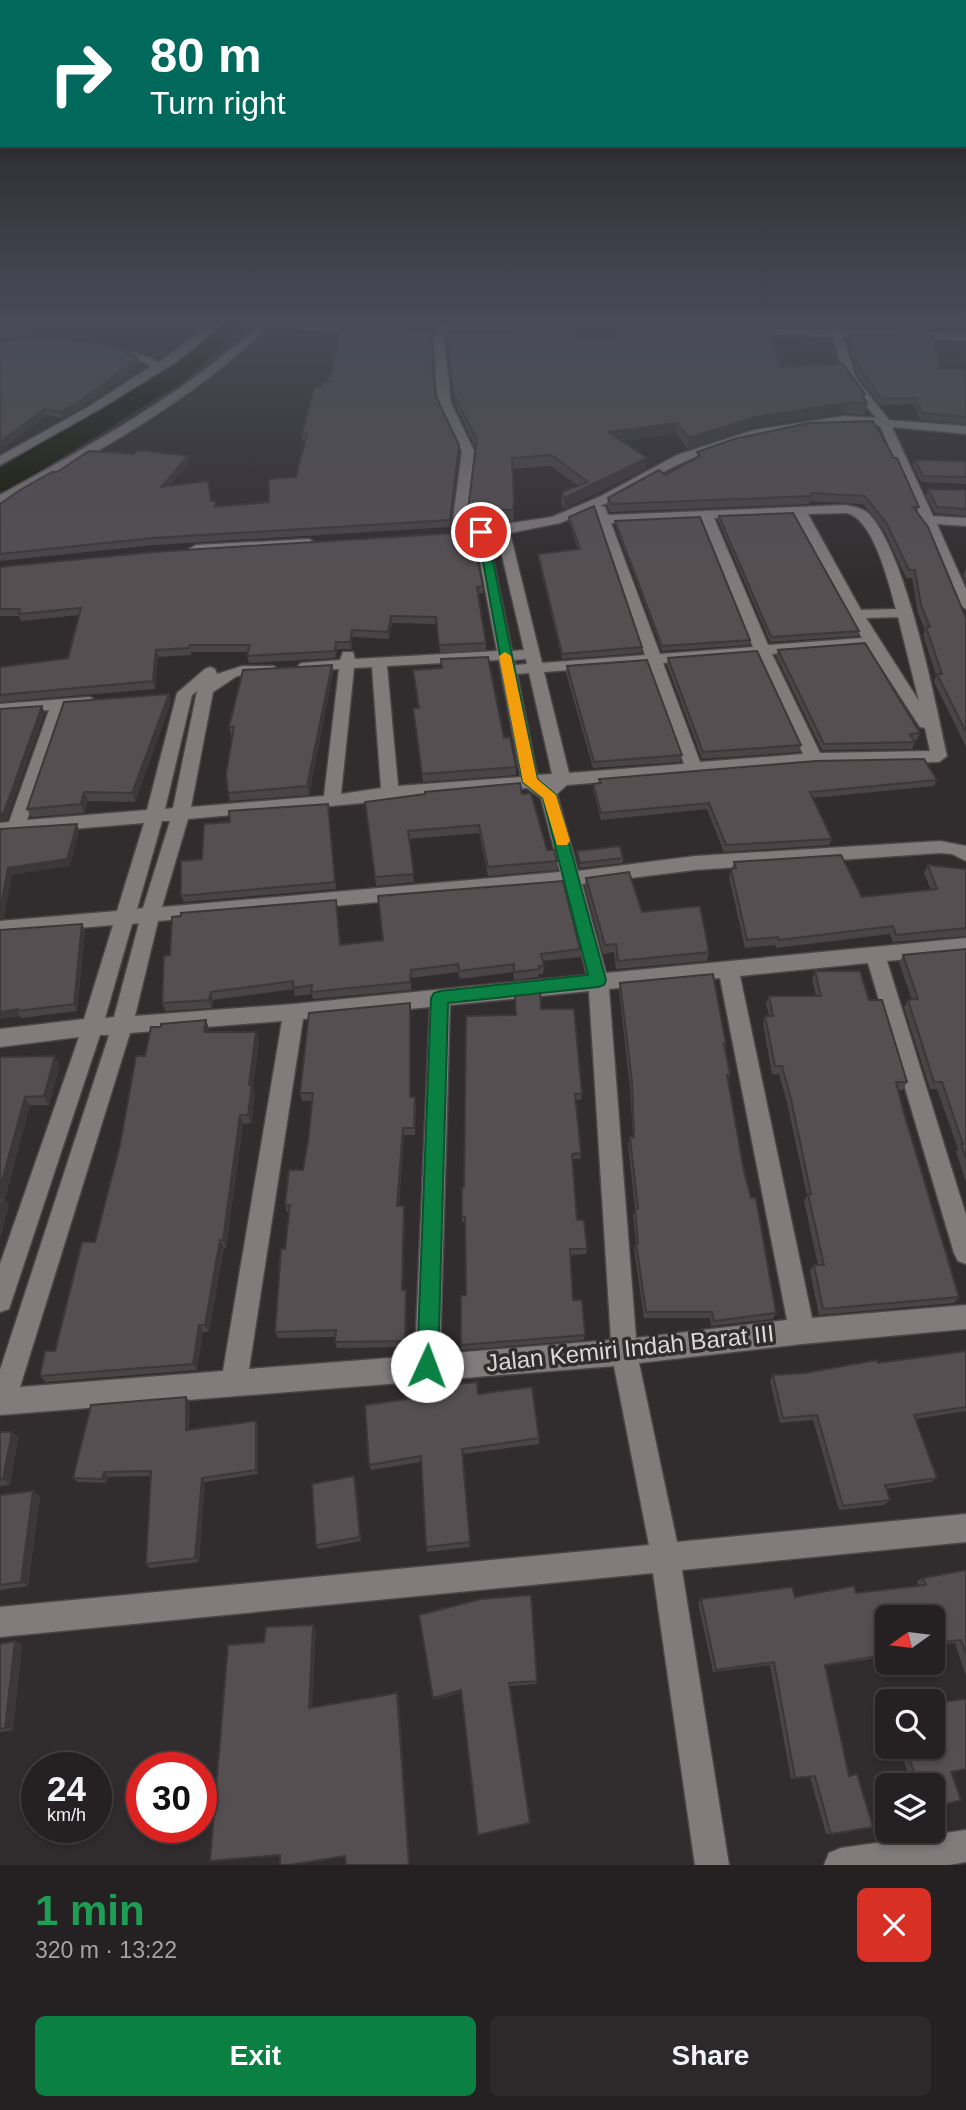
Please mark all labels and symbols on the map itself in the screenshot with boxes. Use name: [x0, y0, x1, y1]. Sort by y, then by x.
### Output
pin: [451, 502, 511, 562]
street label: Jalan Kemiri Indah Barat III: [485, 1319, 775, 1377]
position arrow: [390, 1329, 464, 1403]
north arrow: [875, 1605, 945, 1675]
speed limit sign: 30: [126, 1752, 217, 1843]

